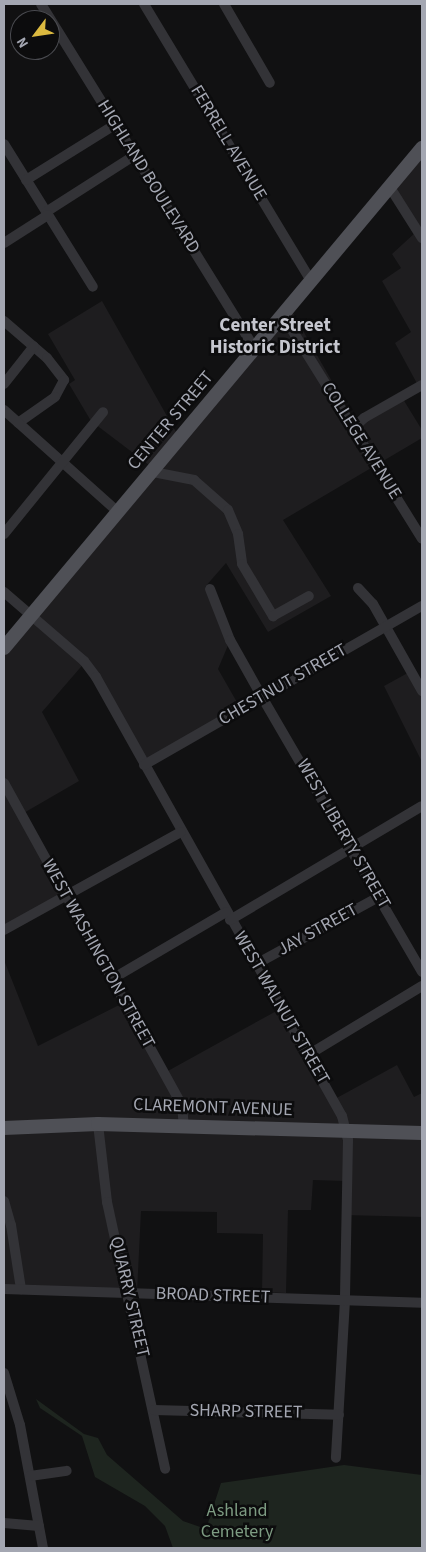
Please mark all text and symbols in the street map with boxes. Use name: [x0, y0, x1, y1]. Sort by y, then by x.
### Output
north arrow: [10, 10, 60, 60]
text: N: [12, 33, 34, 51]
street label: FERRELL AVENUE: [185, 82, 271, 204]
street label: HIGHLAND BOULEVARD: [92, 96, 204, 258]
district label: Center Street Historic District: [210, 315, 340, 359]
street label: CENTER STREET: [123, 367, 219, 475]
street label: COLLEGE AVENUE: [316, 378, 406, 504]
street label: CHESTNUT STREET: [215, 639, 351, 731]
street label: WEST LIBERTY STREET: [291, 755, 395, 913]
street label: WEST WASHINGTON STREET: [37, 856, 159, 1052]
street label: JAY STREET: [274, 899, 362, 961]
street label: WEST WALNUT STREET: [228, 928, 334, 1088]
street label: CLAREMONT AVENUE: [133, 1094, 293, 1122]
street label: QUARRY STREET: [105, 1234, 153, 1360]
street label: BROAD STREET: [155, 1283, 271, 1309]
street label: SHARP STREET: [189, 1400, 303, 1424]
park label: Ashland Cemetery: [201, 1501, 273, 1544]

